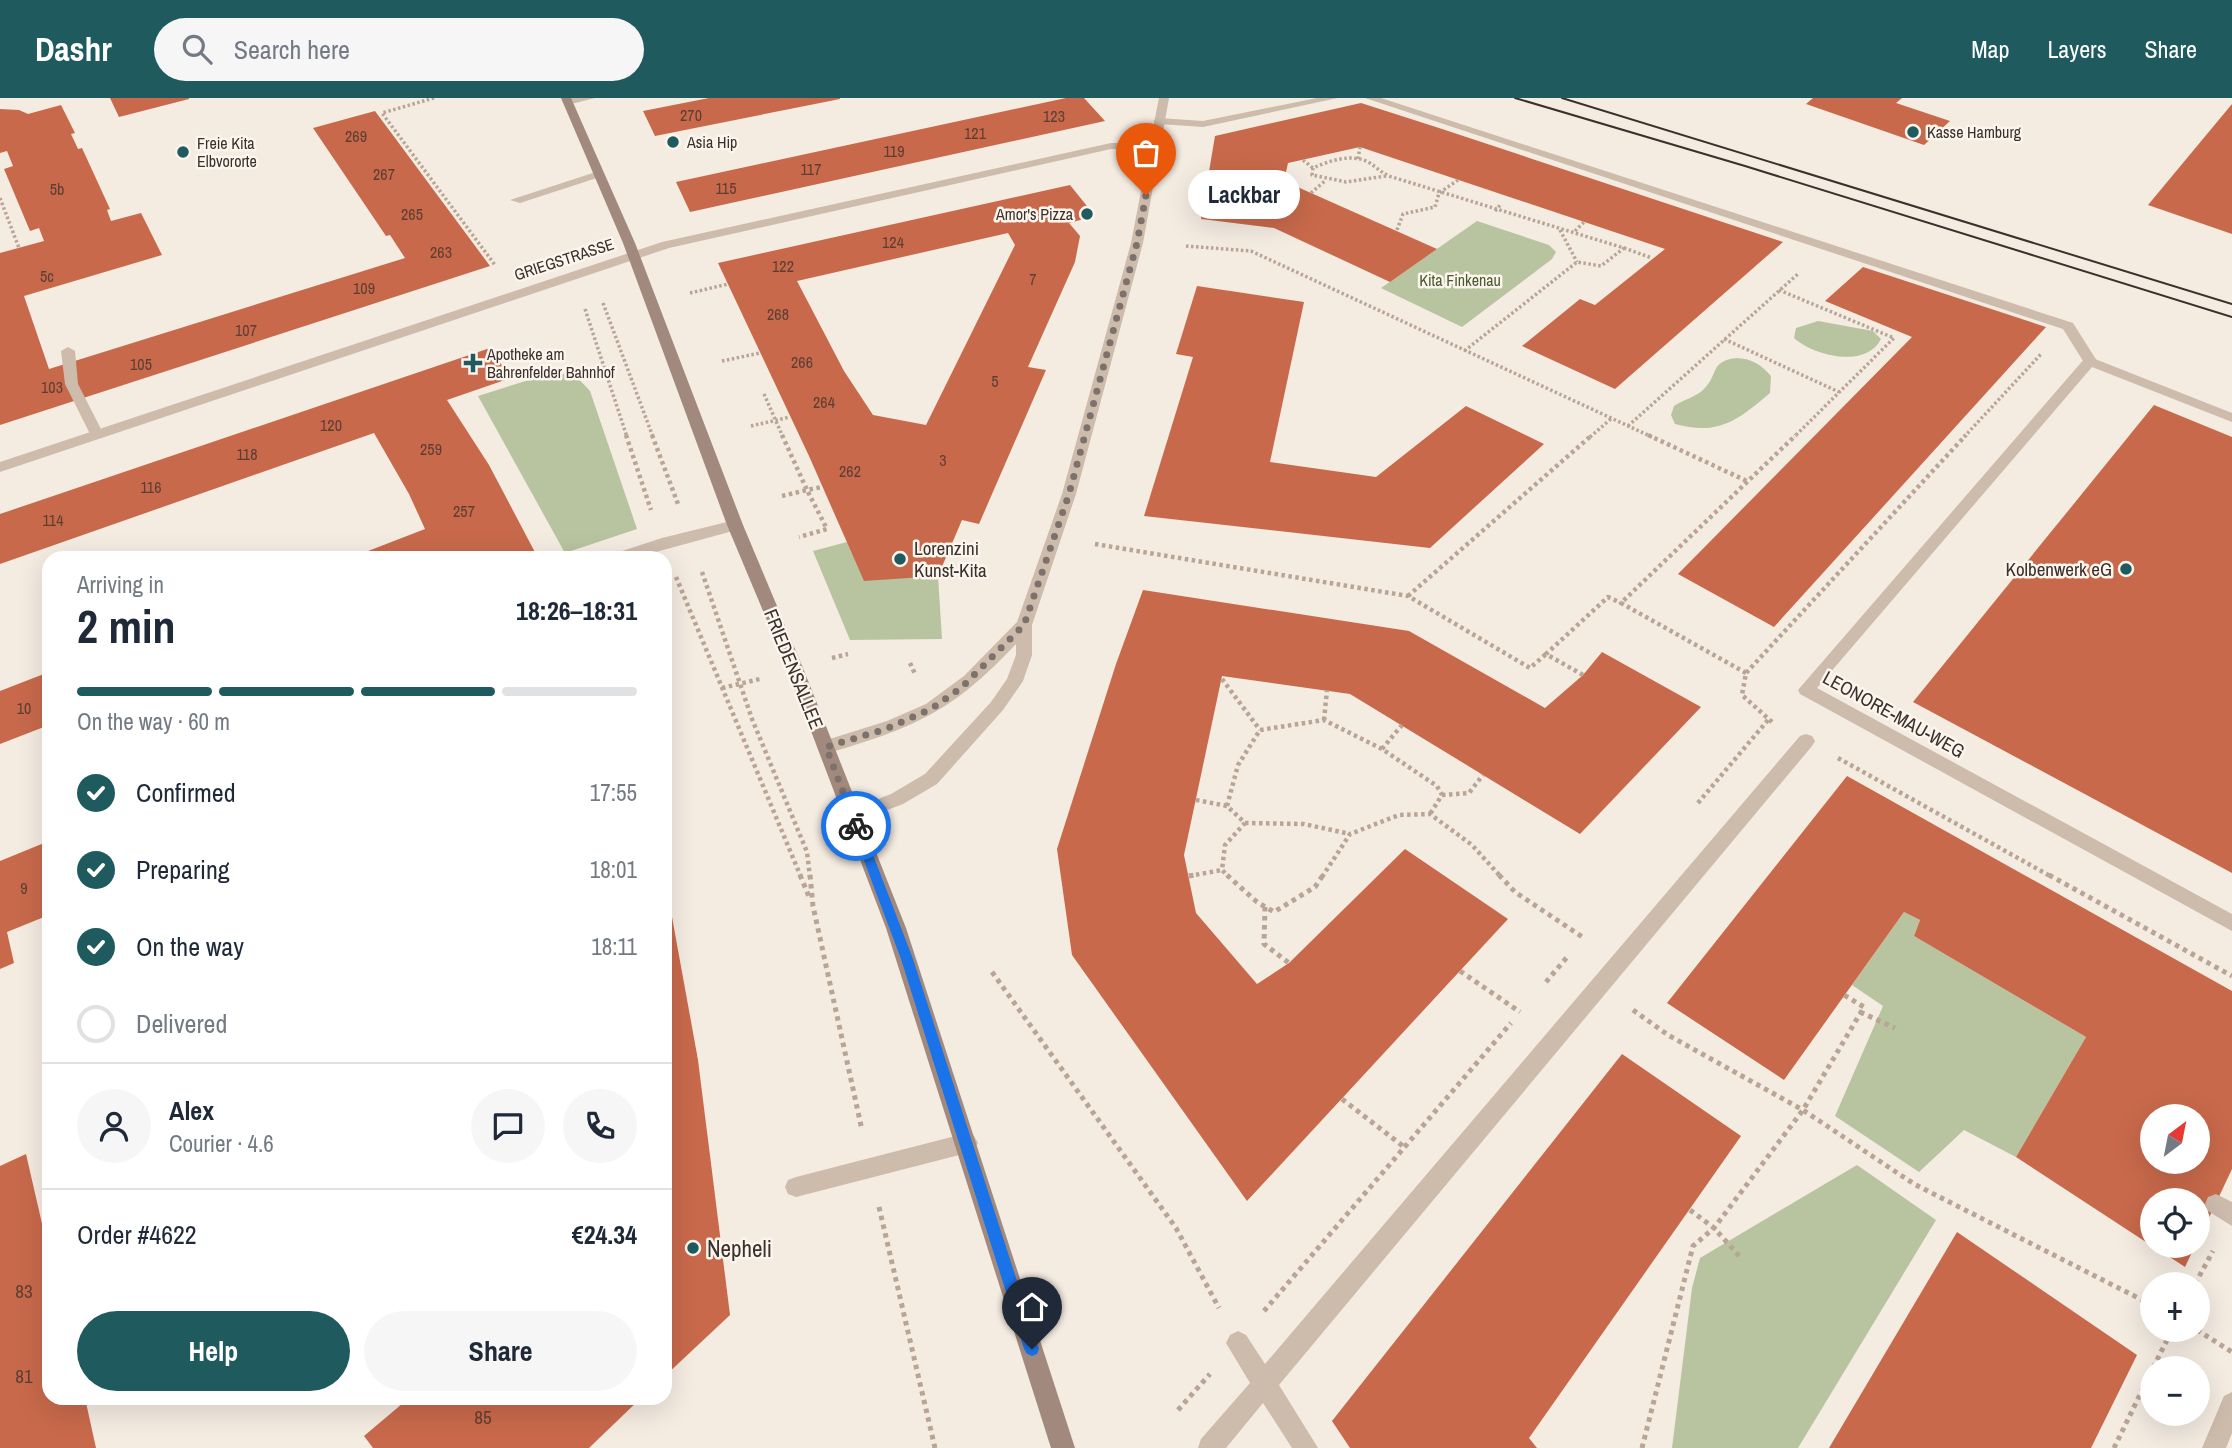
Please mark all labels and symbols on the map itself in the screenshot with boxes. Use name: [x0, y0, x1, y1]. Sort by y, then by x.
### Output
house number: 270: [680, 104, 702, 126]
house number: 123: [1043, 105, 1065, 127]
place label: Kasse Hamburg: [1927, 121, 2022, 143]
house number: 121: [964, 122, 987, 144]
pin: [1116, 123, 1176, 195]
marker: Kasse Hamburg: [1905, 124, 1921, 140]
house number: 269: [345, 125, 367, 147]
place label: Asia Hip: [686, 131, 737, 153]
place label: Freie Kita Elbvororte: [197, 132, 257, 172]
marker: Asia Hip: [665, 134, 681, 150]
house number: 119: [884, 140, 904, 162]
marker: Freie Kita Elbvororte: [175, 144, 191, 160]
house number: 117: [801, 158, 821, 180]
house number: 267: [373, 163, 395, 185]
callout: Lackbar: [1188, 170, 1300, 220]
house number: 115: [716, 177, 736, 199]
house number: 5b: [50, 178, 64, 200]
house number: 265: [401, 203, 423, 225]
place label: Amor's Pizza: [995, 203, 1074, 225]
marker: Amor's Pizza: [1079, 206, 1095, 222]
house number: 124: [882, 231, 904, 253]
street label: GRIEGSTRASSE: [511, 233, 617, 285]
house number: 263: [430, 241, 452, 263]
house number: 122: [772, 255, 794, 277]
house number: 5c: [40, 265, 54, 287]
house number: 7: [1029, 268, 1037, 290]
park label: Kita Finkenau: [1419, 269, 1501, 291]
house number: 109: [353, 277, 375, 299]
house number: 268: [767, 303, 789, 325]
house number: 107: [235, 319, 257, 341]
place label: Apotheke am Bahrenfelder Bahnhof: [486, 343, 615, 383]
house number: 266: [791, 351, 813, 373]
house number: 105: [130, 353, 152, 375]
marker: Apotheke am Bahrenfelder Bahnhof: [465, 355, 481, 371]
house number: 5: [991, 370, 999, 392]
house number: 103: [41, 376, 63, 398]
house number: 264: [813, 391, 835, 413]
house number: 120: [320, 414, 342, 436]
house number: 259: [420, 438, 442, 460]
house number: 118: [237, 443, 257, 465]
house number: 3: [939, 449, 947, 471]
house number: 262: [839, 460, 861, 482]
house number: 116: [141, 476, 161, 498]
house number: 257: [453, 500, 475, 522]
house number: 114: [43, 509, 63, 531]
place label: Lorenzini Kunst-Kita: [914, 535, 987, 583]
marker: Lorenzini Kunst-Kita: [892, 551, 908, 567]
place label: Kolbenwerk eG: [2005, 556, 2112, 582]
marker: Kolbenwerk eG: [2118, 561, 2134, 577]
street label: FRIEDENSALLEE: [758, 605, 830, 733]
street label: LEONORE-MAU-WEG: [1818, 664, 1970, 764]
house number: 10: [17, 697, 31, 719]
courier: [821, 791, 891, 861]
house number: 9: [20, 877, 28, 899]
north arrow: [2140, 1104, 2210, 1174]
place label: Nepheli: [707, 1233, 772, 1264]
marker: Nepheli: [685, 1240, 701, 1256]
pin: [1002, 1277, 1062, 1349]
house number: 83: [15, 1278, 33, 1304]
house number: 81: [15, 1363, 33, 1389]
house number: 85: [474, 1404, 492, 1430]

